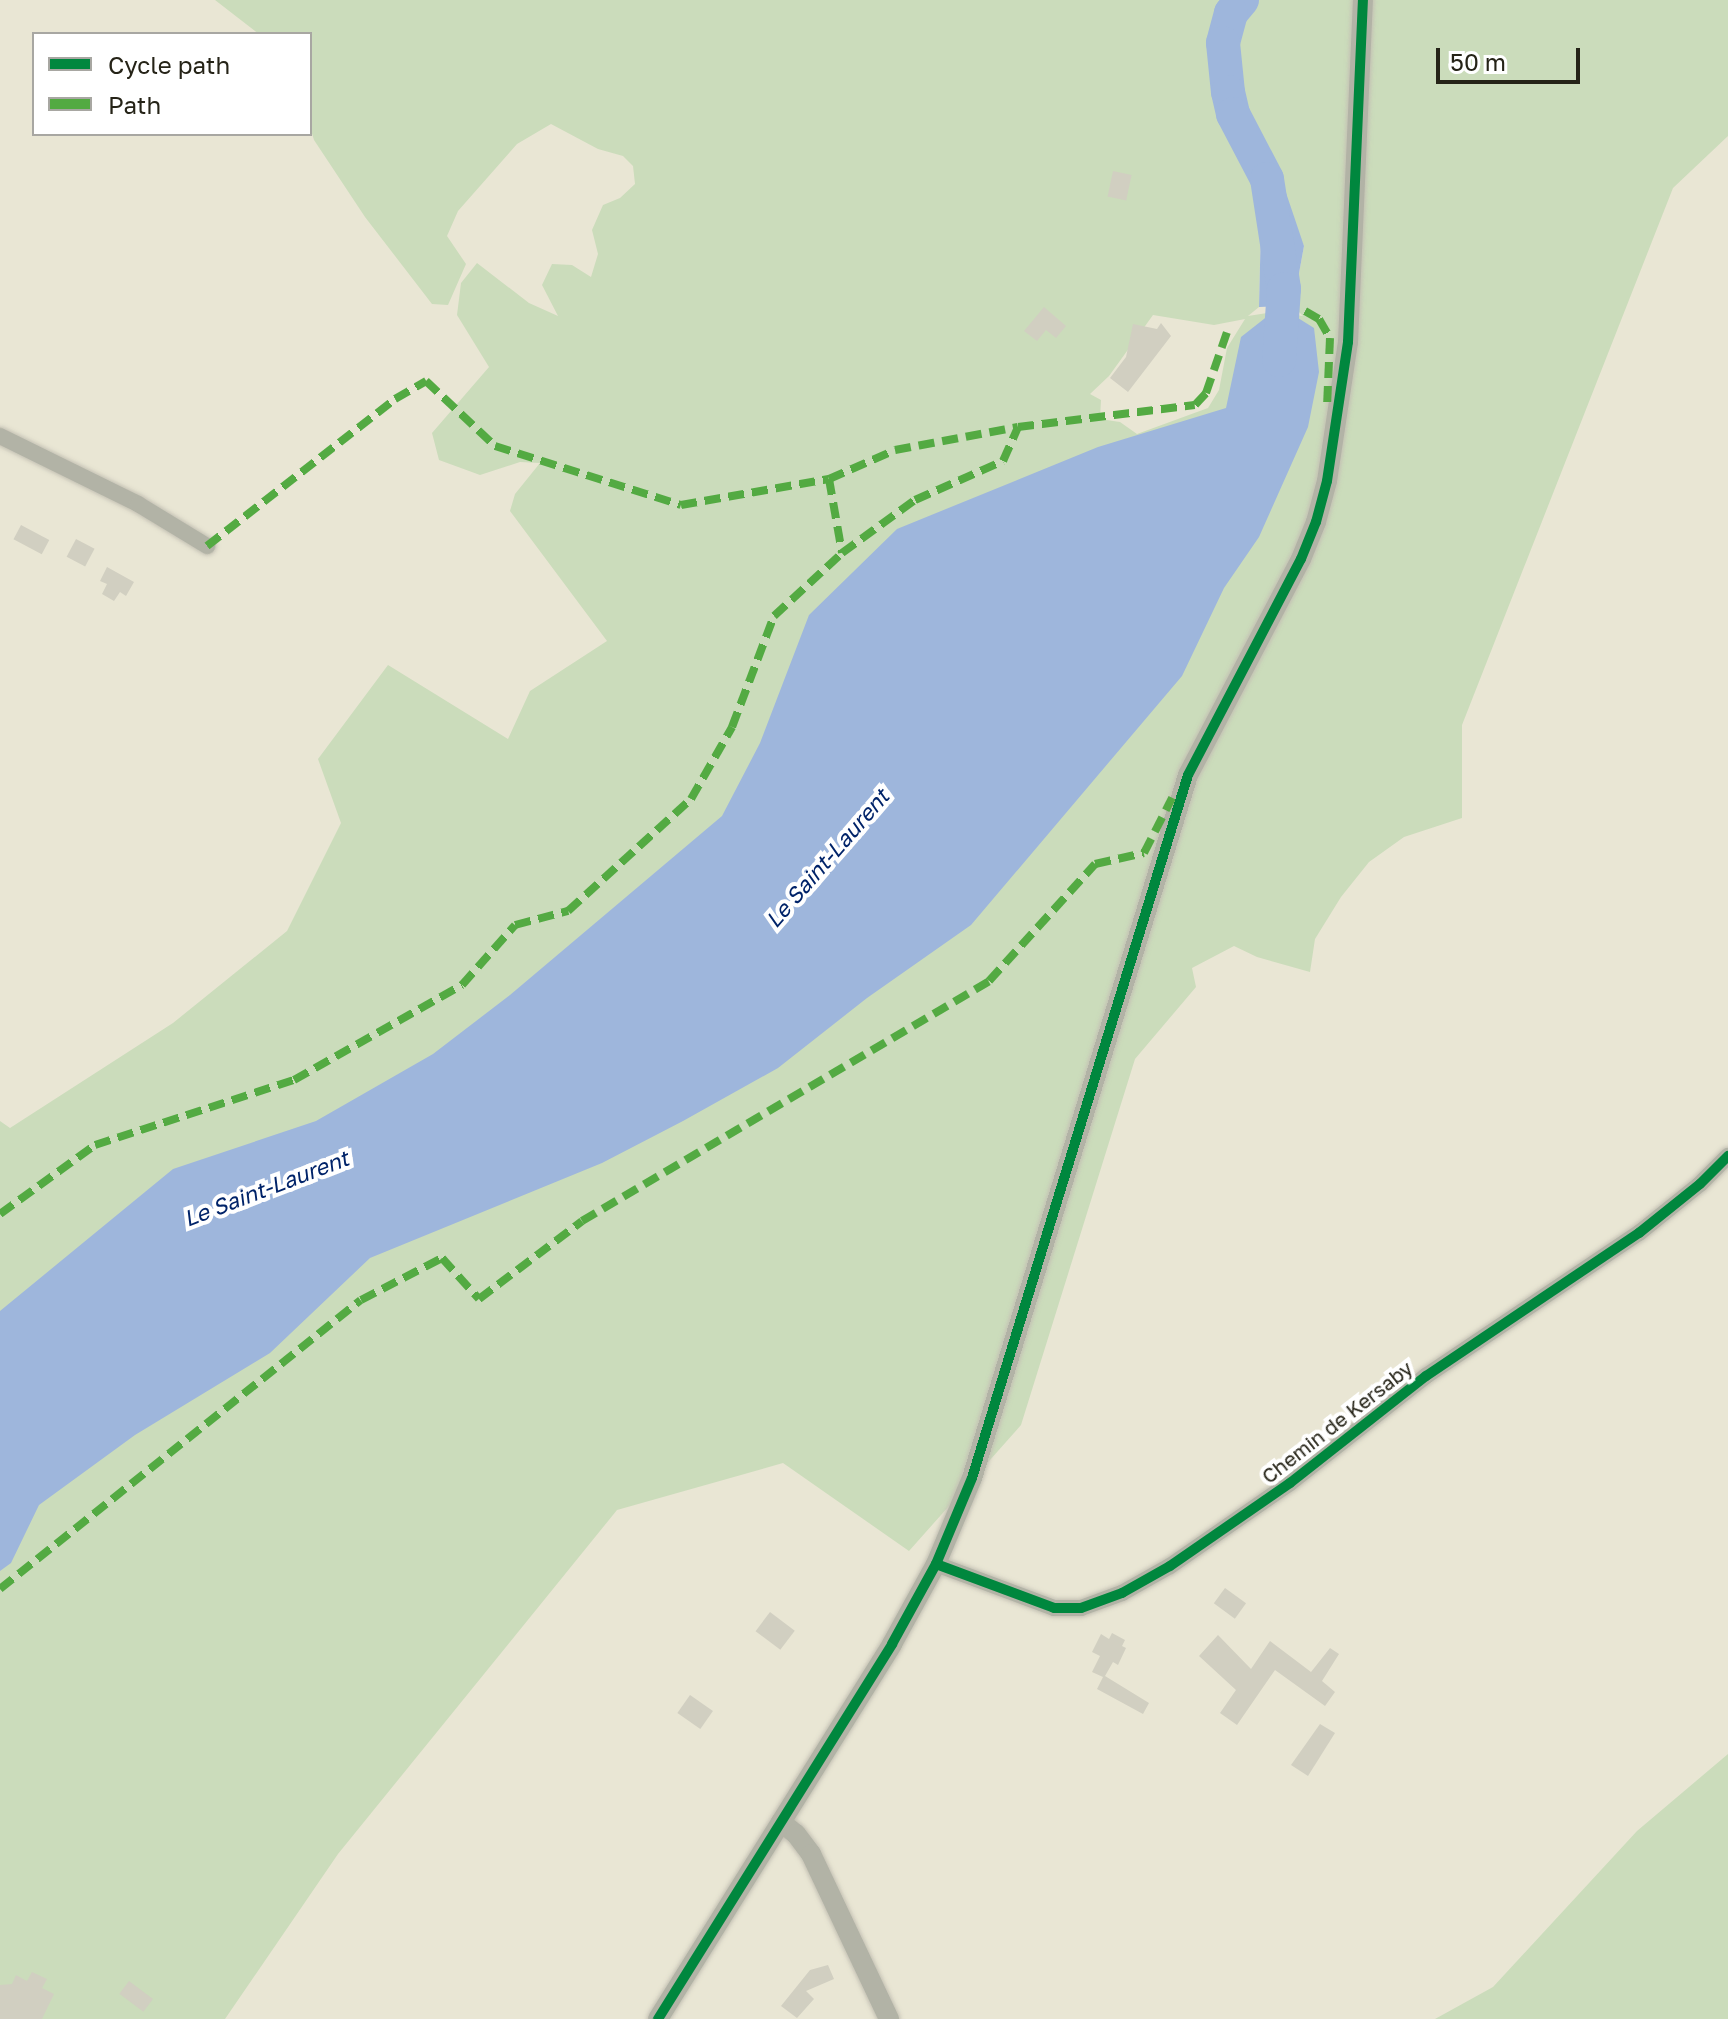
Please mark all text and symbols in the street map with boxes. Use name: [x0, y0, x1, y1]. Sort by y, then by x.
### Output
legend: [32, 32, 312, 136]
scale bar: [1440, 32, 1584, 82]
text: 50 m: [1450, 47, 1506, 76]
text: Cycle path: [108, 50, 230, 79]
text: Path: [108, 90, 161, 119]
water label: Le Saint-Laurent: [760, 783, 894, 933]
water label: Le Saint-Laurent: [180, 1144, 352, 1232]
street label: Chemin de Kersaby: [1257, 1356, 1417, 1488]

